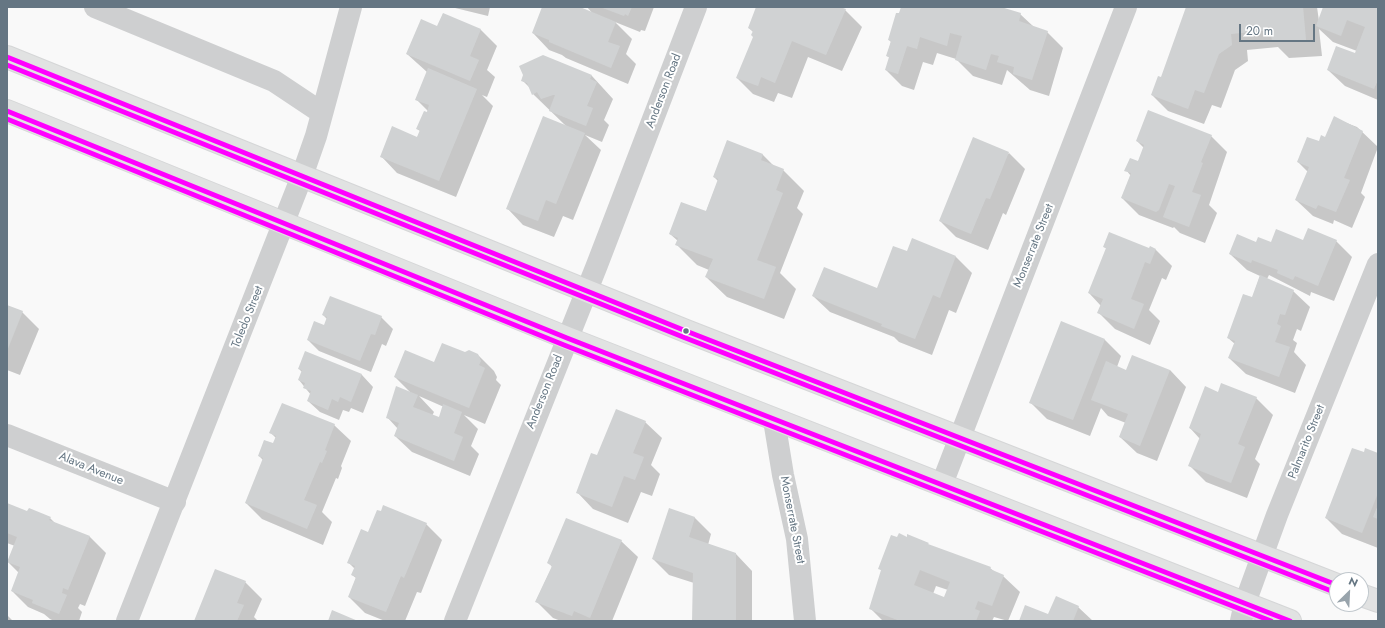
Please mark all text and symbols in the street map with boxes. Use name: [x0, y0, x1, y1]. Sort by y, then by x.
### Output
scale bar: [1241, 16, 1317, 42]
text: 20 m: [1246, 22, 1273, 40]
street label: Anderson Road: [643, 52, 685, 130]
street label: Monserrate Street: [1011, 202, 1057, 290]
street label: Toledo Street: [229, 284, 267, 350]
unlabelled marker: [681, 326, 691, 336]
street label: Anderson Road: [524, 353, 566, 431]
street label: Palmarito Street: [1286, 403, 1328, 481]
street label: Alava Avenue: [57, 450, 125, 488]
street label: Monserrate Street: [776, 475, 808, 565]
north arrow: [1329, 572, 1369, 612]
text: N: [1346, 573, 1361, 591]

